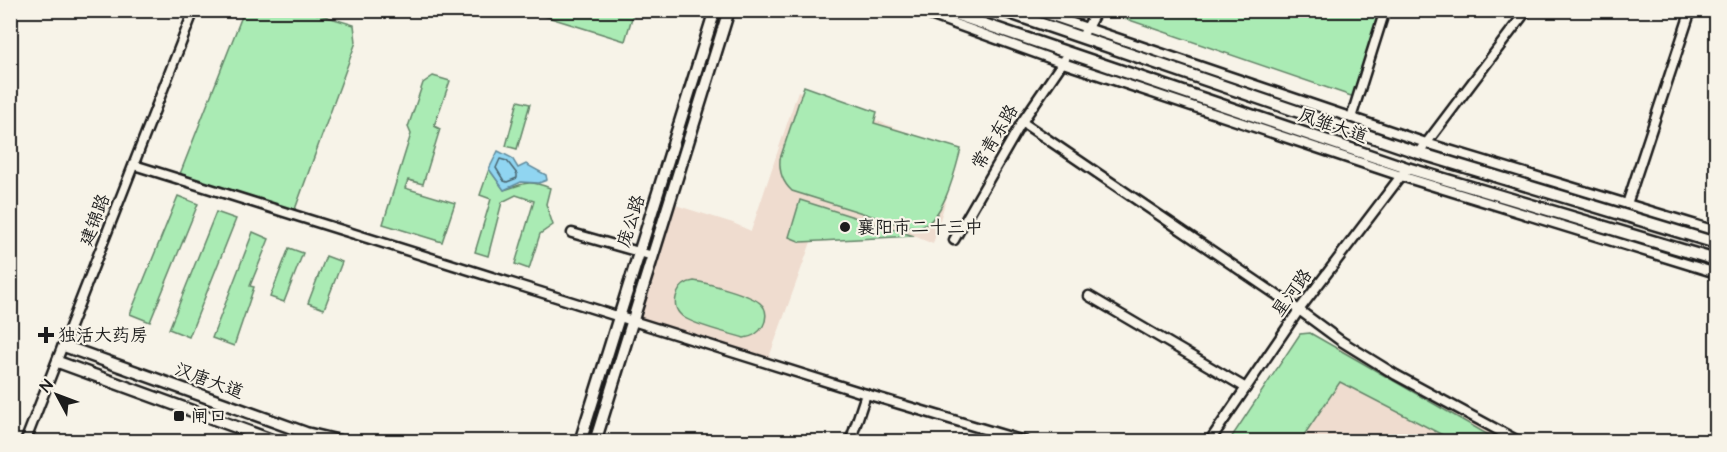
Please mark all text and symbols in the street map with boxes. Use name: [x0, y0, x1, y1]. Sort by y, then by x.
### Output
street label: 常青东路: [966, 100, 1024, 174]
street label: 凤雏大道: [1295, 102, 1371, 150]
street label: 建锦路: [74, 190, 116, 250]
street label: 庞公路: [611, 191, 651, 251]
place label: 襄阳市二十三中: [857, 215, 983, 240]
marker: 襄阳市二十三中: [838, 220, 852, 234]
street label: 星河路: [1266, 264, 1318, 322]
place label: 独活大药房: [58, 323, 148, 348]
marker: 独活大药房: [39, 328, 53, 342]
street label: 汉唐大道: [171, 357, 247, 405]
north arrow: [27, 365, 87, 425]
text: N: [35, 375, 58, 397]
place label: 闸口: [191, 404, 227, 429]
marker: 闸口: [172, 409, 186, 423]

